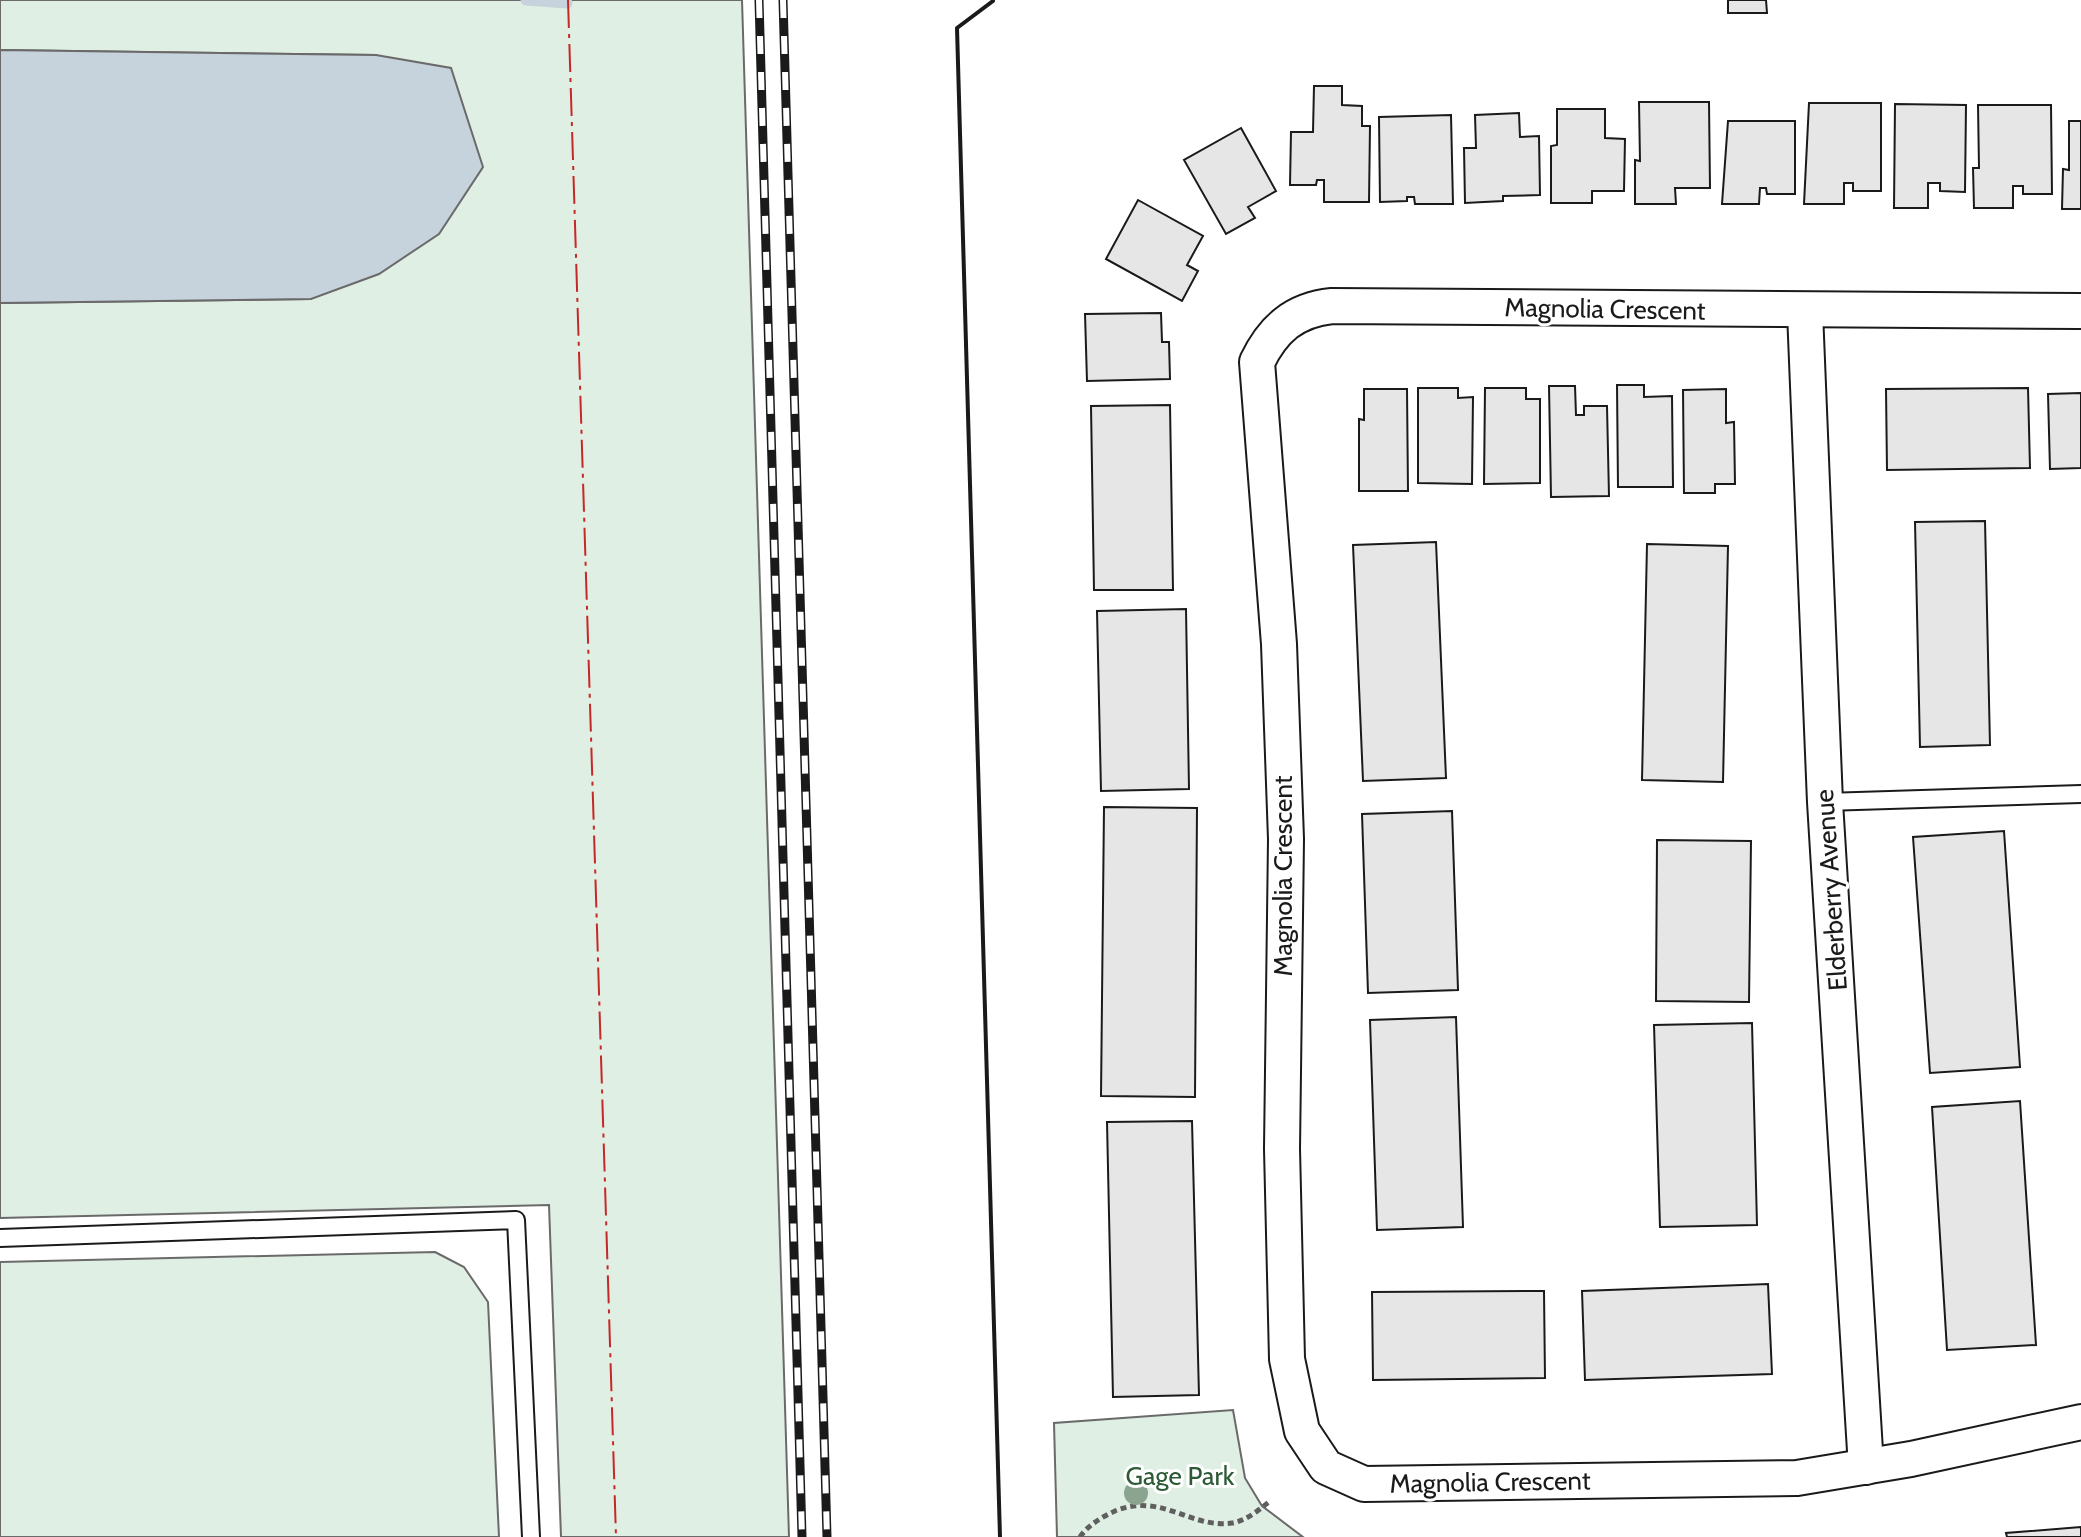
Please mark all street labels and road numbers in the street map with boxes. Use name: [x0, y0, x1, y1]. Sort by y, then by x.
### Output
street label: Magnolia Crescent: [1504, 291, 1706, 327]
street label: Magnolia Crescent: [1267, 775, 1299, 977]
street label: Elderberry Avenue: [1808, 788, 1854, 992]
street label: Magnolia Crescent: [1389, 1464, 1591, 1500]

